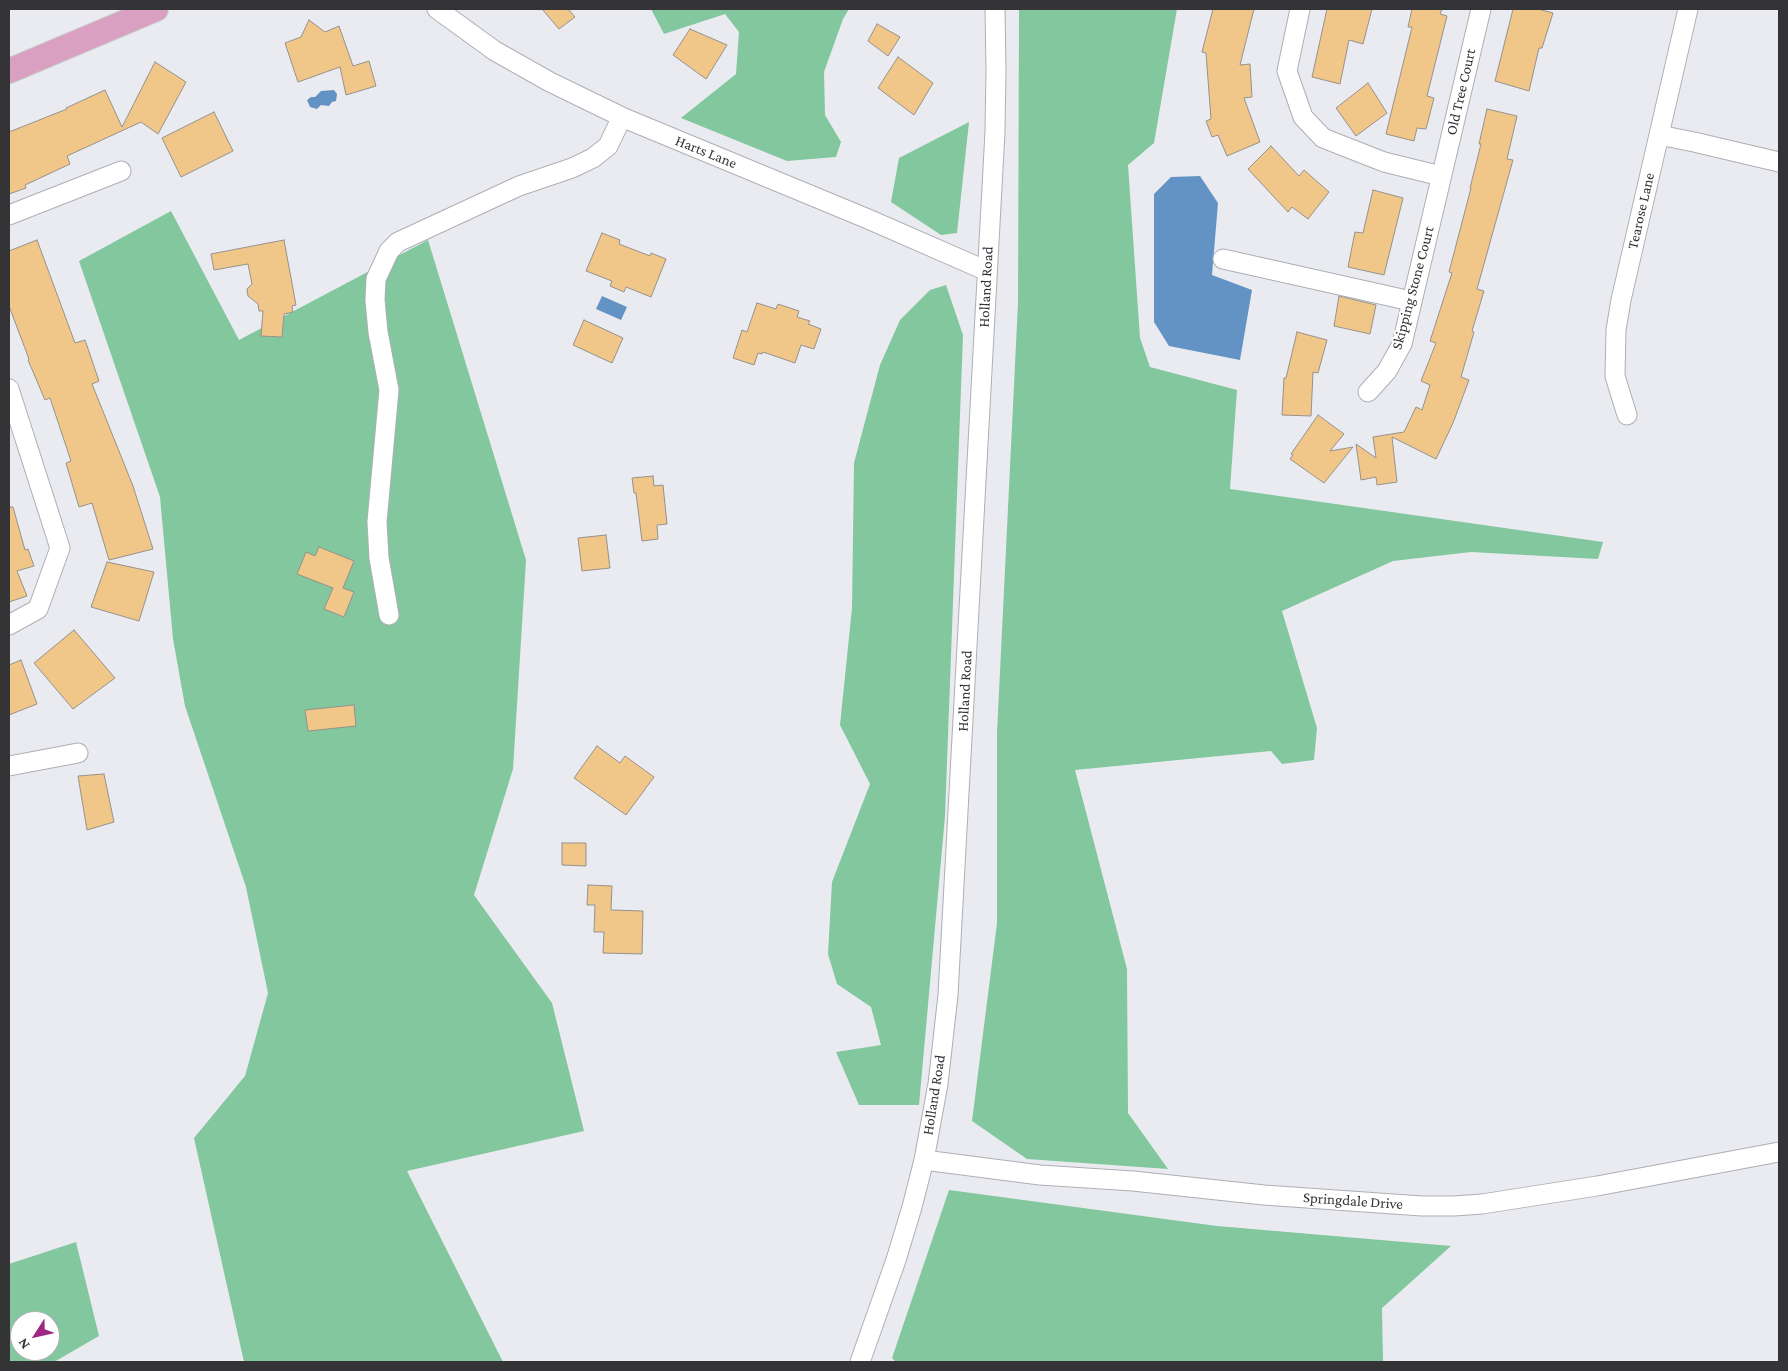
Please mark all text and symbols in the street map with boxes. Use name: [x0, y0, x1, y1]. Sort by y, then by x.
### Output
street label: Old Tree Court: [1442, 47, 1480, 137]
street label: Harts Lane: [673, 132, 739, 172]
street label: Tearose Lane: [1623, 171, 1659, 251]
street label: Skipping Stone Court: [1388, 224, 1438, 352]
street label: Holland Road: [975, 246, 997, 328]
street label: Holland Road: [954, 650, 976, 732]
street label: Holland Road: [919, 1053, 949, 1137]
street label: Springdale Drive: [1302, 1189, 1404, 1213]
north arrow: [10, 1311, 60, 1361]
text: N: [14, 1336, 33, 1353]

